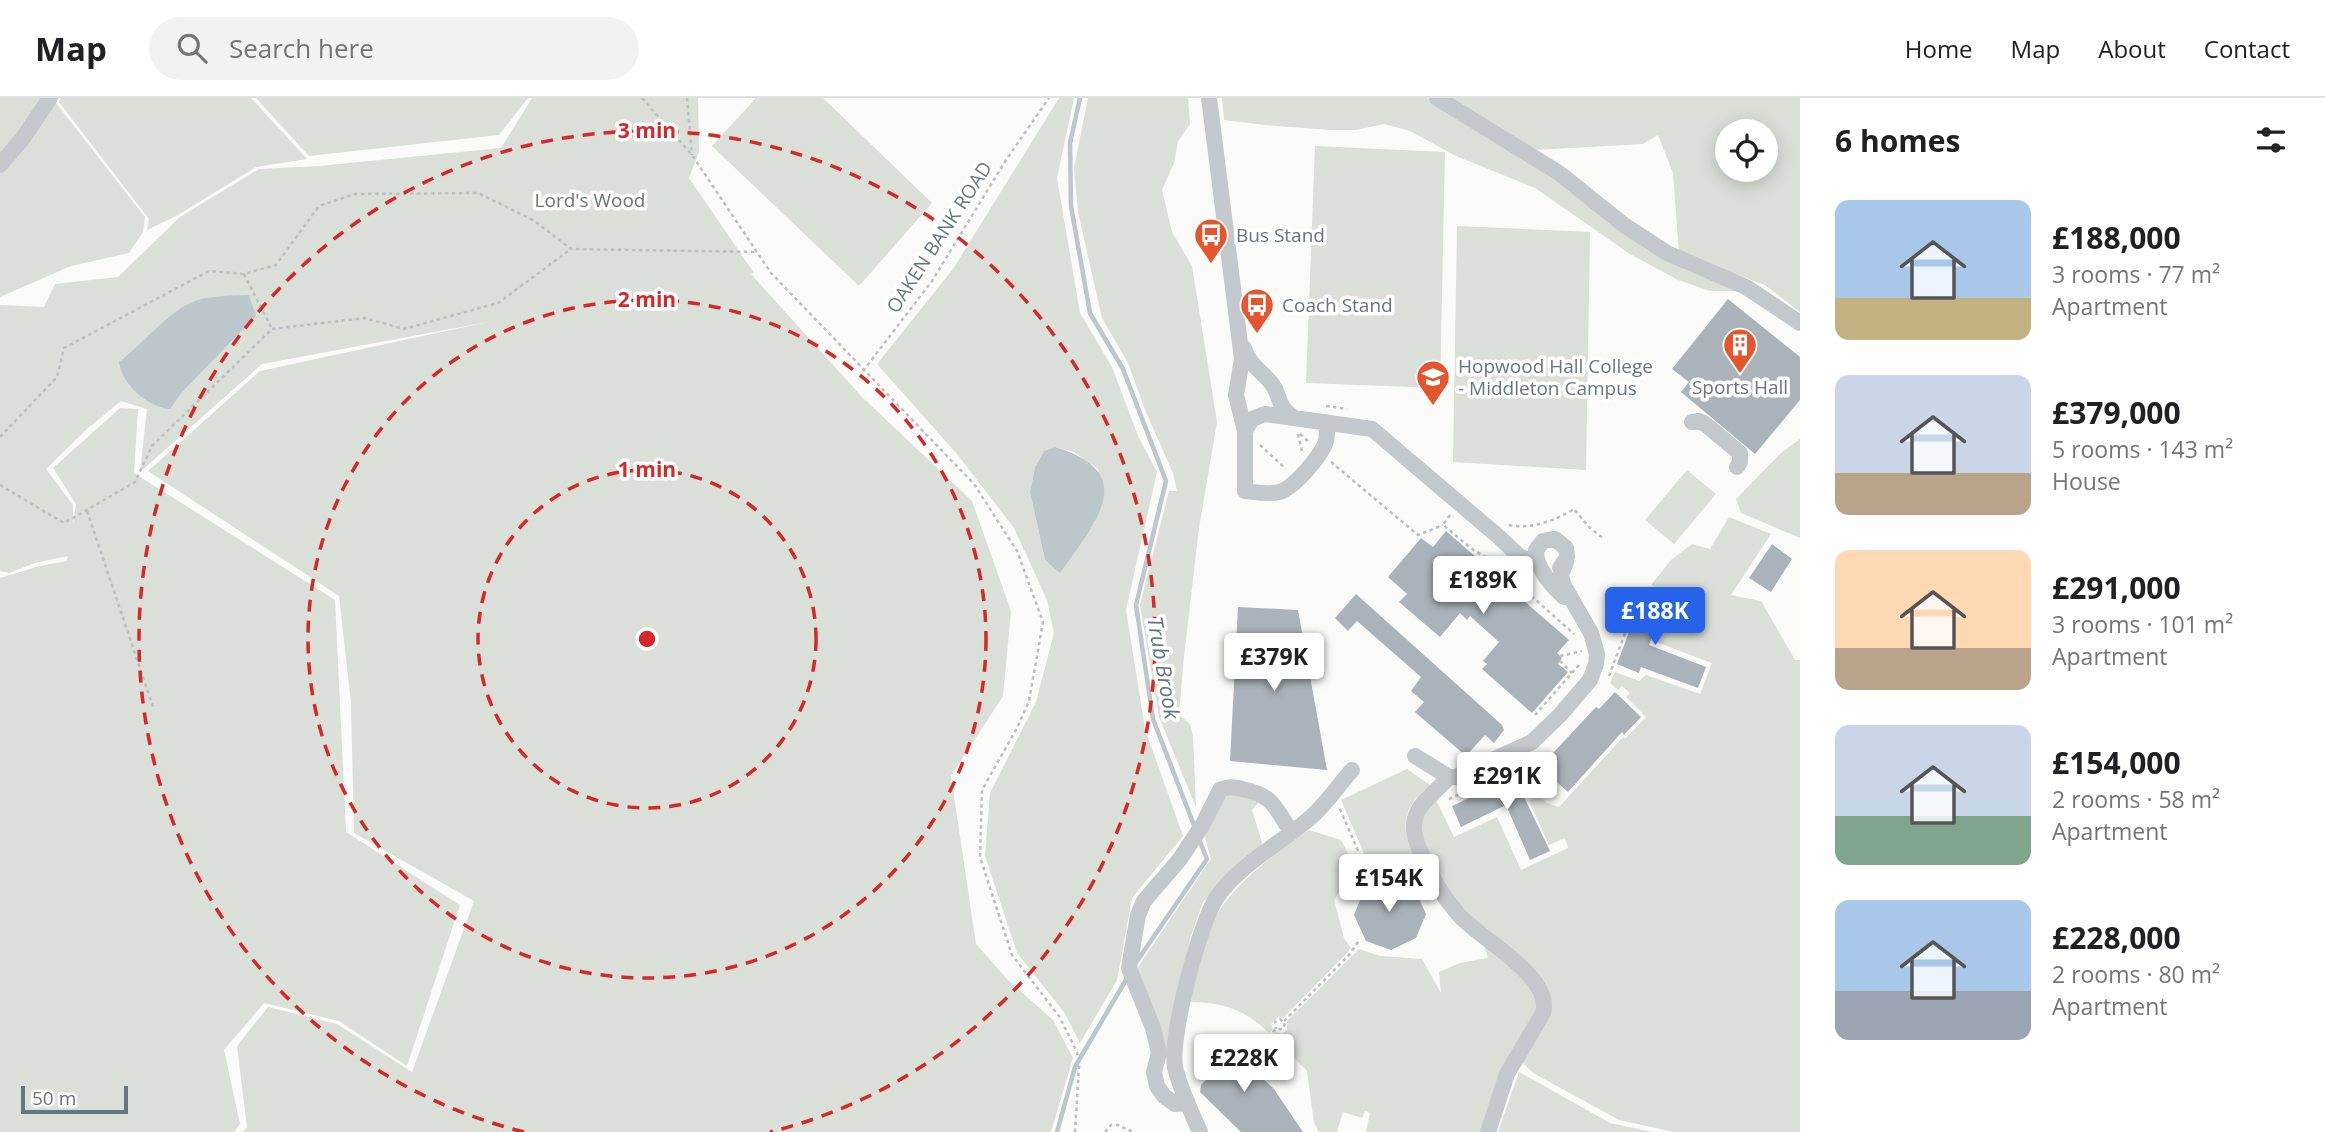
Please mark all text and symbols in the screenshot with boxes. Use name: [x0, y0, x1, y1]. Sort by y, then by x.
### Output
search box: [149, 17, 639, 80]
text: Map: [35, 26, 107, 71]
icon: search: [173, 29, 211, 67]
text: Search here: [229, 30, 374, 66]
text: Home: [1905, 32, 1973, 65]
text: Map: [2011, 32, 2060, 65]
text: About: [2098, 32, 2166, 65]
text: Contact: [2204, 32, 2290, 65]
text: 3 min: [618, 116, 676, 144]
map controls: [1715, 119, 1778, 182]
button: locate: [1715, 119, 1778, 182]
text: 6 homes: [1835, 120, 1960, 161]
icon: filters: [2252, 121, 2290, 159]
street label: OAKEN BANK ROAD: [880, 156, 998, 318]
park label: Lord's Wood: [535, 187, 645, 213]
bus stop icon: Bus Stand: [1192, 216, 1230, 265]
text: £188,000: [2052, 217, 2181, 258]
place label: Bus Stand: [1236, 222, 1325, 248]
icon: home: [1891, 228, 1975, 312]
text: 3 rooms · 77 m²: [2052, 258, 2220, 290]
text: 2 min: [618, 285, 676, 313]
bus stop icon: Coach Stand: [1238, 286, 1276, 335]
text: Apartment: [2052, 290, 2168, 322]
place label: Coach Stand: [1282, 292, 1393, 318]
building icon: Sports Hall: [1721, 326, 1759, 375]
place label: Hopwood Hall College - Middleton Campus: [1458, 353, 1653, 401]
school or university icon: Hopwood Hall College - Middleton Campus: [1414, 358, 1452, 407]
place label: Sports Hall: [1692, 374, 1788, 400]
text: £379,000: [2052, 392, 2181, 433]
icon: home: [1891, 403, 1975, 487]
text: 5 rooms · 143 m²: [2052, 433, 2233, 465]
text: 1 min: [618, 455, 676, 483]
text: House: [2052, 465, 2121, 497]
pin: £189K: [1434, 556, 1532, 616]
text: £189K: [1449, 563, 1517, 595]
text: £291,000: [2052, 567, 2181, 608]
icon: home: [1891, 578, 1975, 662]
pin: £188K: [1606, 588, 1704, 647]
text: £188K: [1621, 594, 1689, 626]
text: 3 rooms · 101 m²: [2052, 608, 2233, 640]
water label: Trub Brook: [1141, 615, 1187, 722]
centre of rings: [635, 627, 659, 651]
pin: £379K: [1225, 634, 1323, 693]
text: £379K: [1240, 640, 1308, 672]
text: Apartment: [2052, 640, 2168, 672]
text: £154,000: [2052, 742, 2181, 783]
pin: £291K: [1458, 752, 1556, 812]
icon: home: [1891, 753, 1975, 837]
text: £291K: [1473, 759, 1541, 791]
text: 2 rooms · 58 m²: [2052, 783, 2220, 815]
text: Apartment: [2052, 815, 2168, 847]
pin: £154K: [1340, 854, 1438, 914]
text: £154K: [1355, 861, 1423, 893]
text: £228,000: [2052, 917, 2181, 958]
icon: home: [1891, 928, 1975, 1012]
text: 2 rooms · 80 m²: [2052, 958, 2220, 990]
text: Apartment: [2052, 990, 2168, 1022]
pin: £228K: [1195, 1034, 1293, 1094]
text: £228K: [1210, 1041, 1278, 1073]
scale bar: [21, 1083, 128, 1115]
text: 50 m: [32, 1085, 76, 1111]

